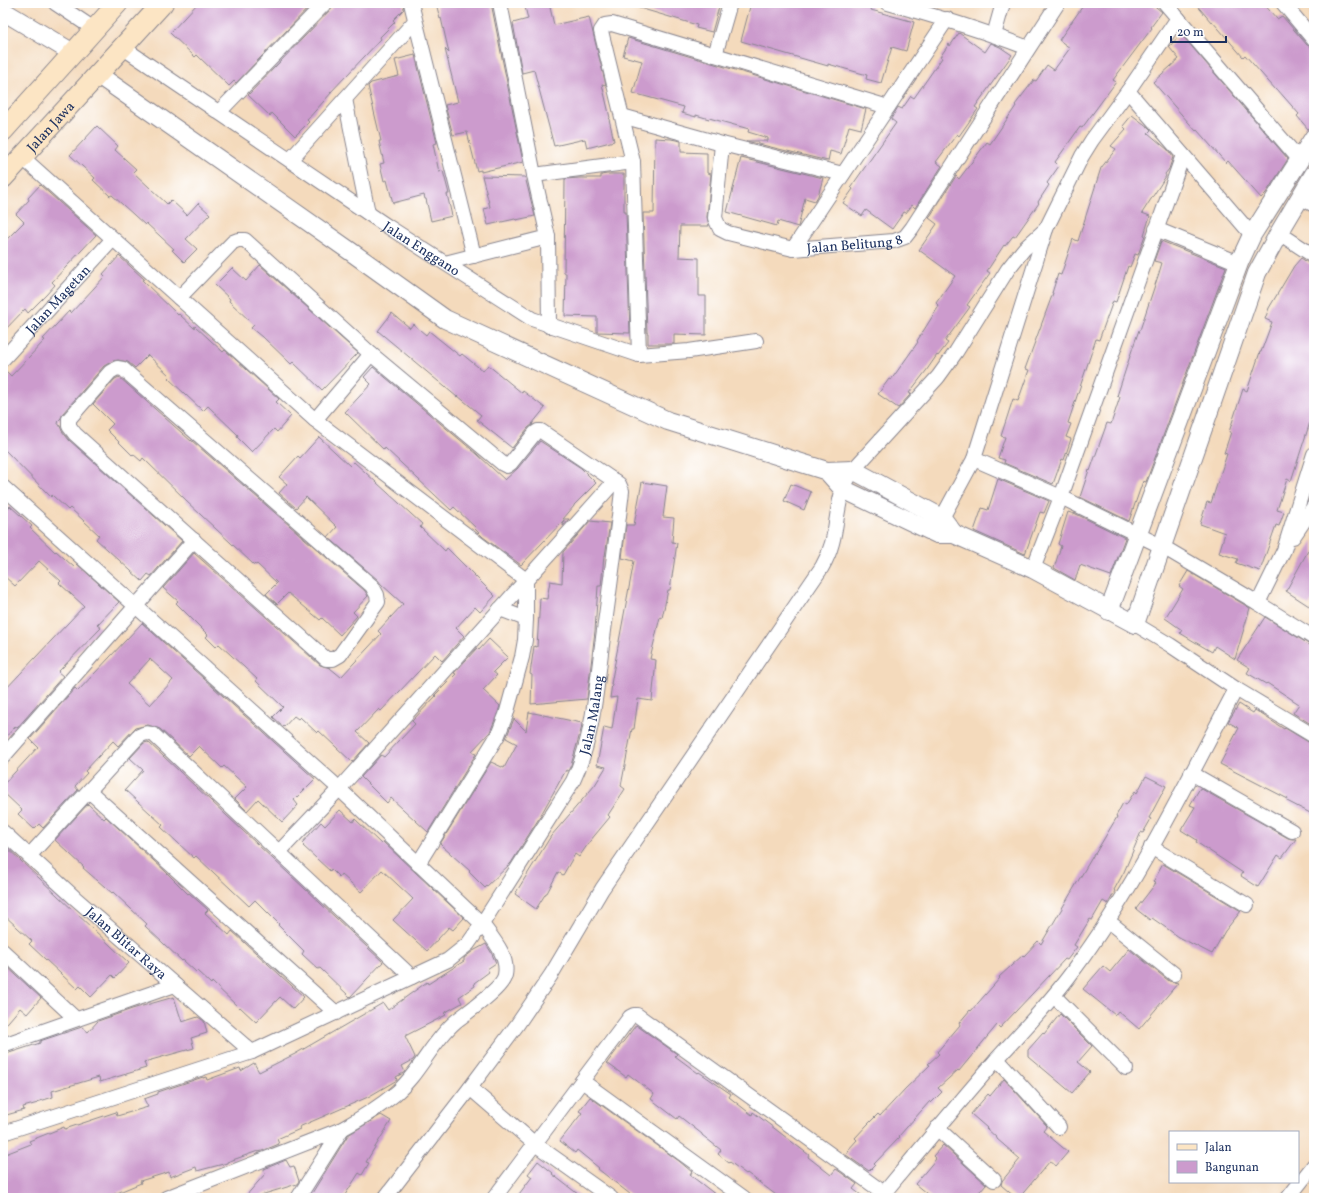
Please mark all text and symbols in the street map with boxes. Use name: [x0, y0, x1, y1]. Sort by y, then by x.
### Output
scale bar: [1171, 18, 1226, 44]
text: 20 m: [1177, 25, 1204, 41]
street label: Jalan Jawa: [23, 98, 80, 157]
street label: Jalan Enggano: [379, 218, 463, 281]
street label: Jalan Belitung 8: [806, 231, 906, 259]
street label: Jalan Magetan: [22, 261, 96, 339]
street label: Jalan Malang: [576, 674, 609, 757]
street label: Jalan Blitar Raya: [81, 903, 170, 985]
legend: [1169, 1131, 1299, 1183]
text: Jalan: [1205, 1140, 1232, 1156]
text: Bangunan: [1205, 1160, 1259, 1176]

